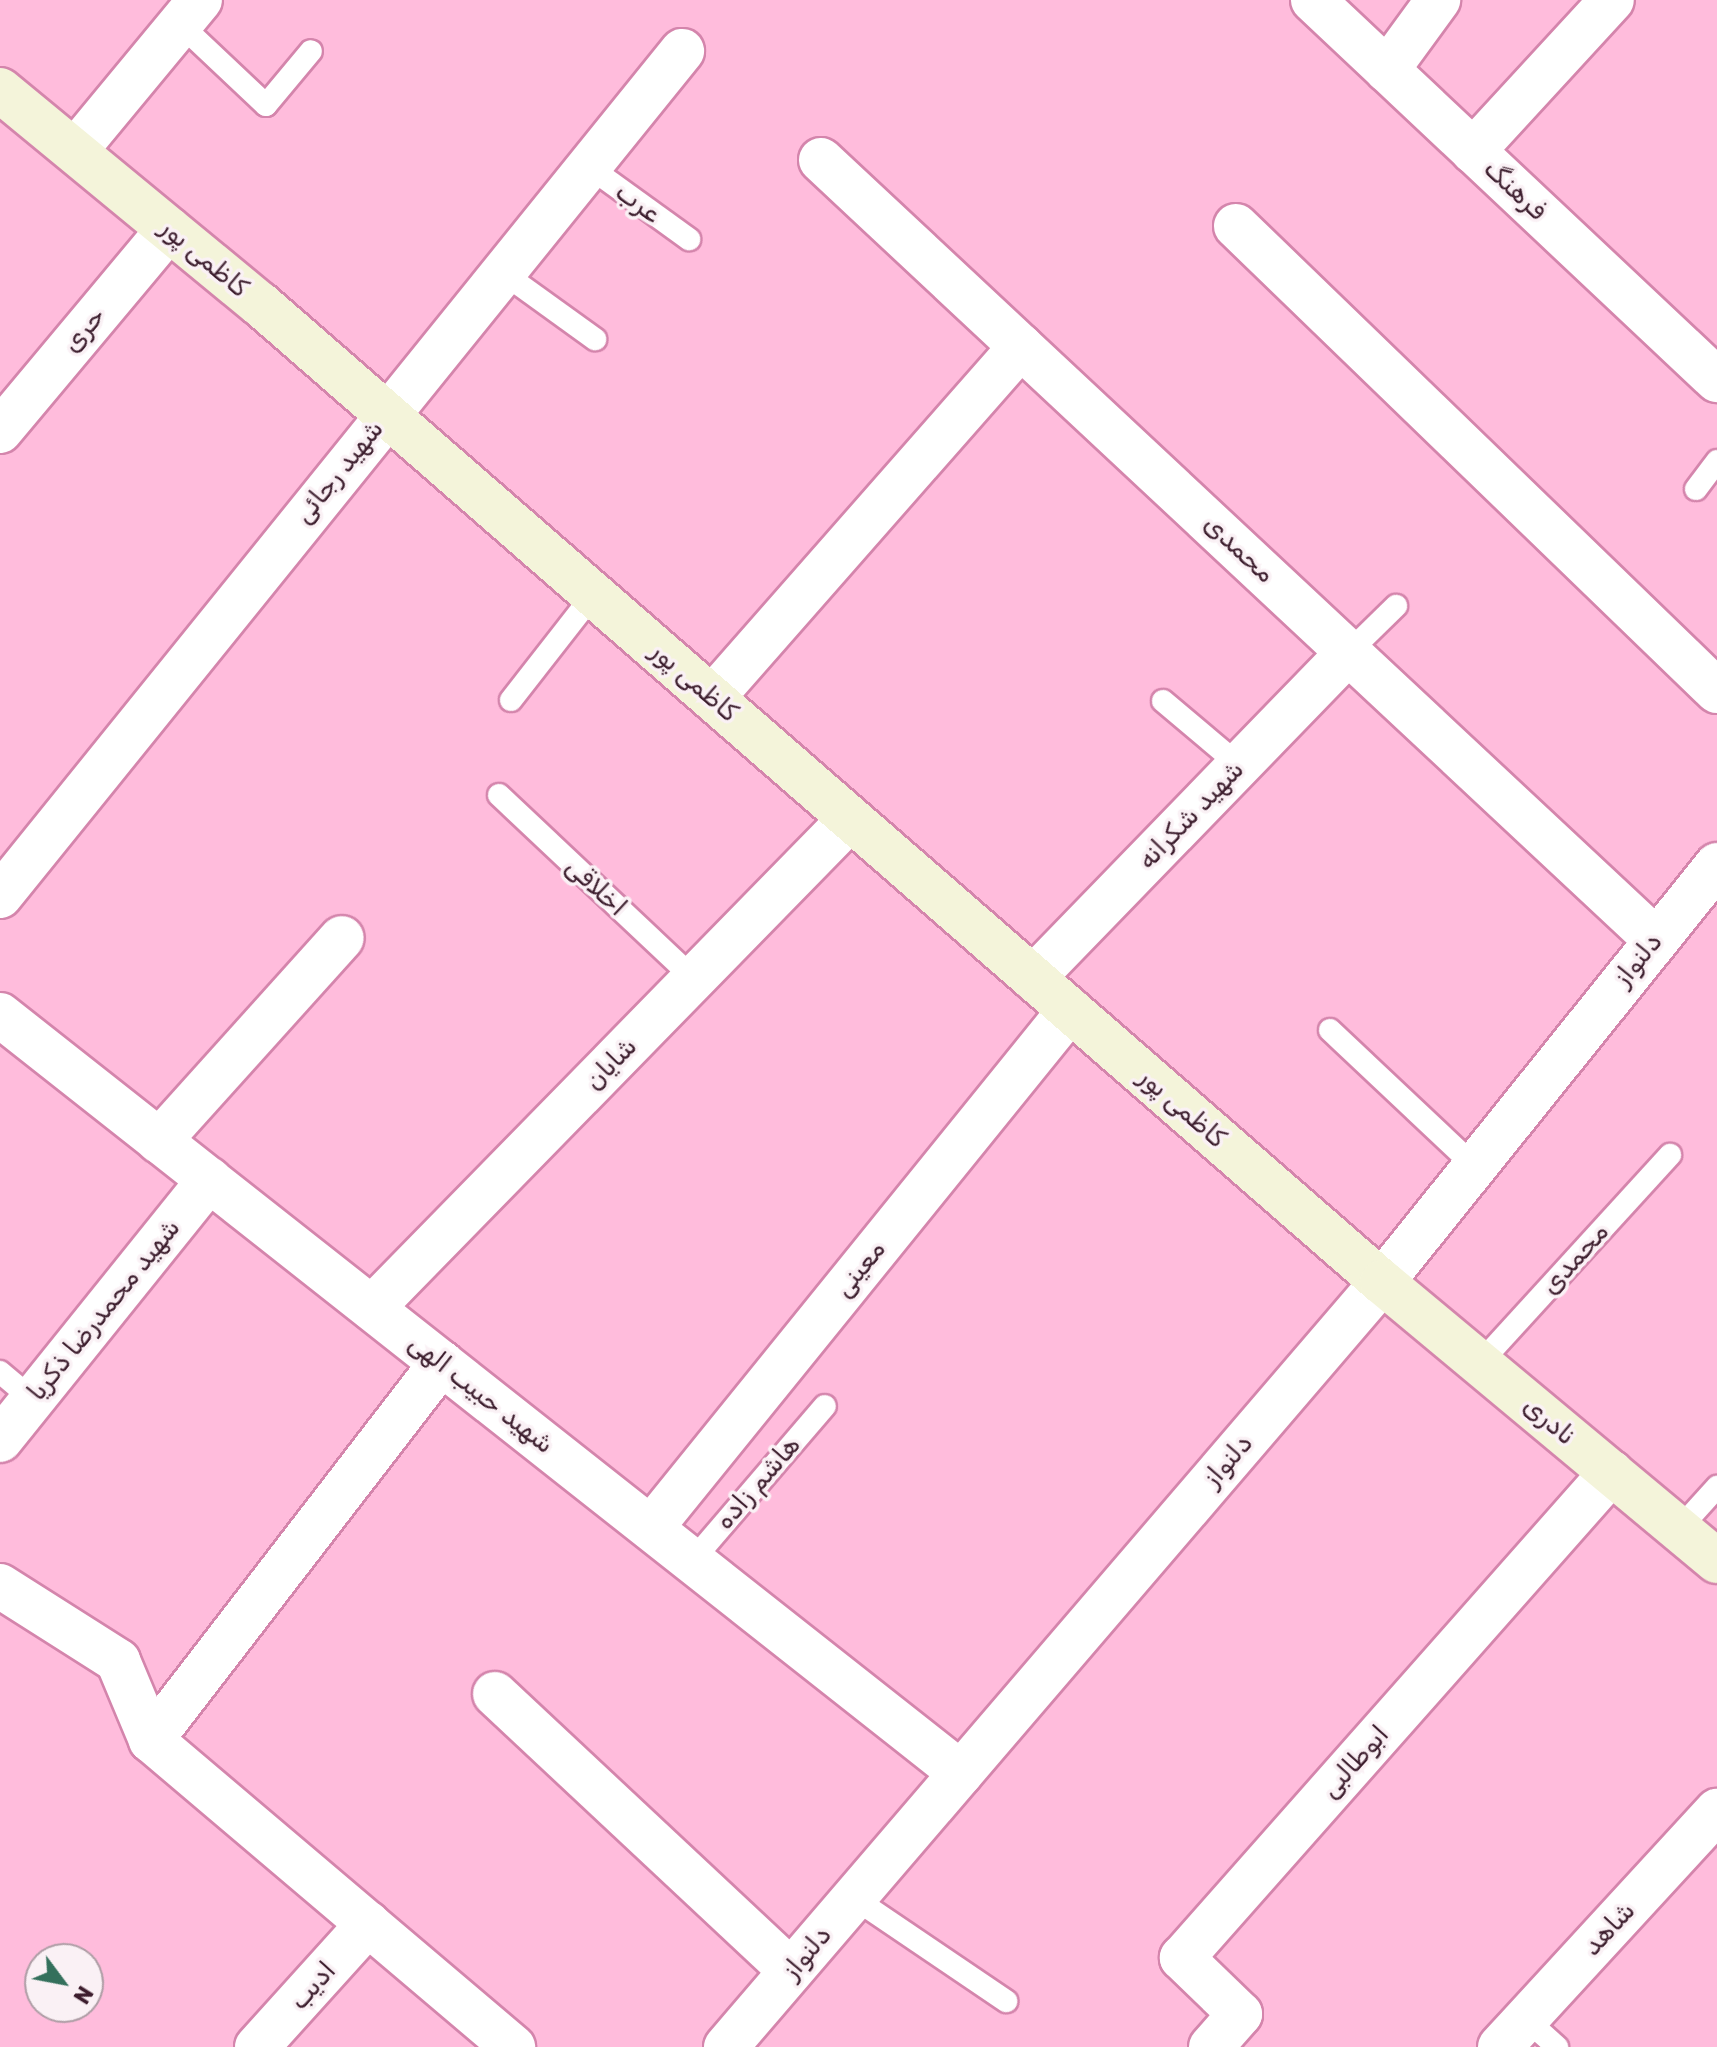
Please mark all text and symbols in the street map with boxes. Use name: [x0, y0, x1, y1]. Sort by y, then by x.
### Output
street label: فرهنگ: [1477, 153, 1553, 227]
street label: عرب: [609, 176, 667, 230]
street label: کاظمی پور: [154, 212, 254, 304]
street label: حری: [56, 301, 112, 359]
street label: شهید رجائی: [288, 414, 390, 530]
street label: محمدی: [1197, 508, 1281, 590]
street label: کاظمی پور: [644, 636, 744, 728]
street label: شهید شکرانه: [1132, 754, 1250, 876]
street label: اخلاقی: [559, 851, 633, 923]
street label: دلنواز: [1607, 927, 1669, 993]
street label: شایان: [578, 1031, 644, 1097]
street label: کاظمی پور: [1132, 1062, 1232, 1154]
street label: شهید محمدرضا ذکریا: [21, 1213, 187, 1407]
street label: محمدی: [1535, 1217, 1615, 1301]
street label: معینی: [828, 1234, 892, 1304]
street label: شهید حبیب الهی: [402, 1328, 560, 1460]
street label: نادری: [1517, 1390, 1581, 1452]
street label: دلنواز: [1197, 1428, 1259, 1494]
street label: هاشم زاده: [709, 1430, 807, 1536]
street label: ابوطالبی: [1314, 1719, 1396, 1805]
street label: شاهد: [1576, 1896, 1642, 1962]
street label: دلنواز: [776, 1920, 838, 1986]
north arrow: [24, 1943, 104, 2023]
street label: ادیب: [283, 1956, 343, 2016]
text: N: [67, 1981, 99, 2009]

